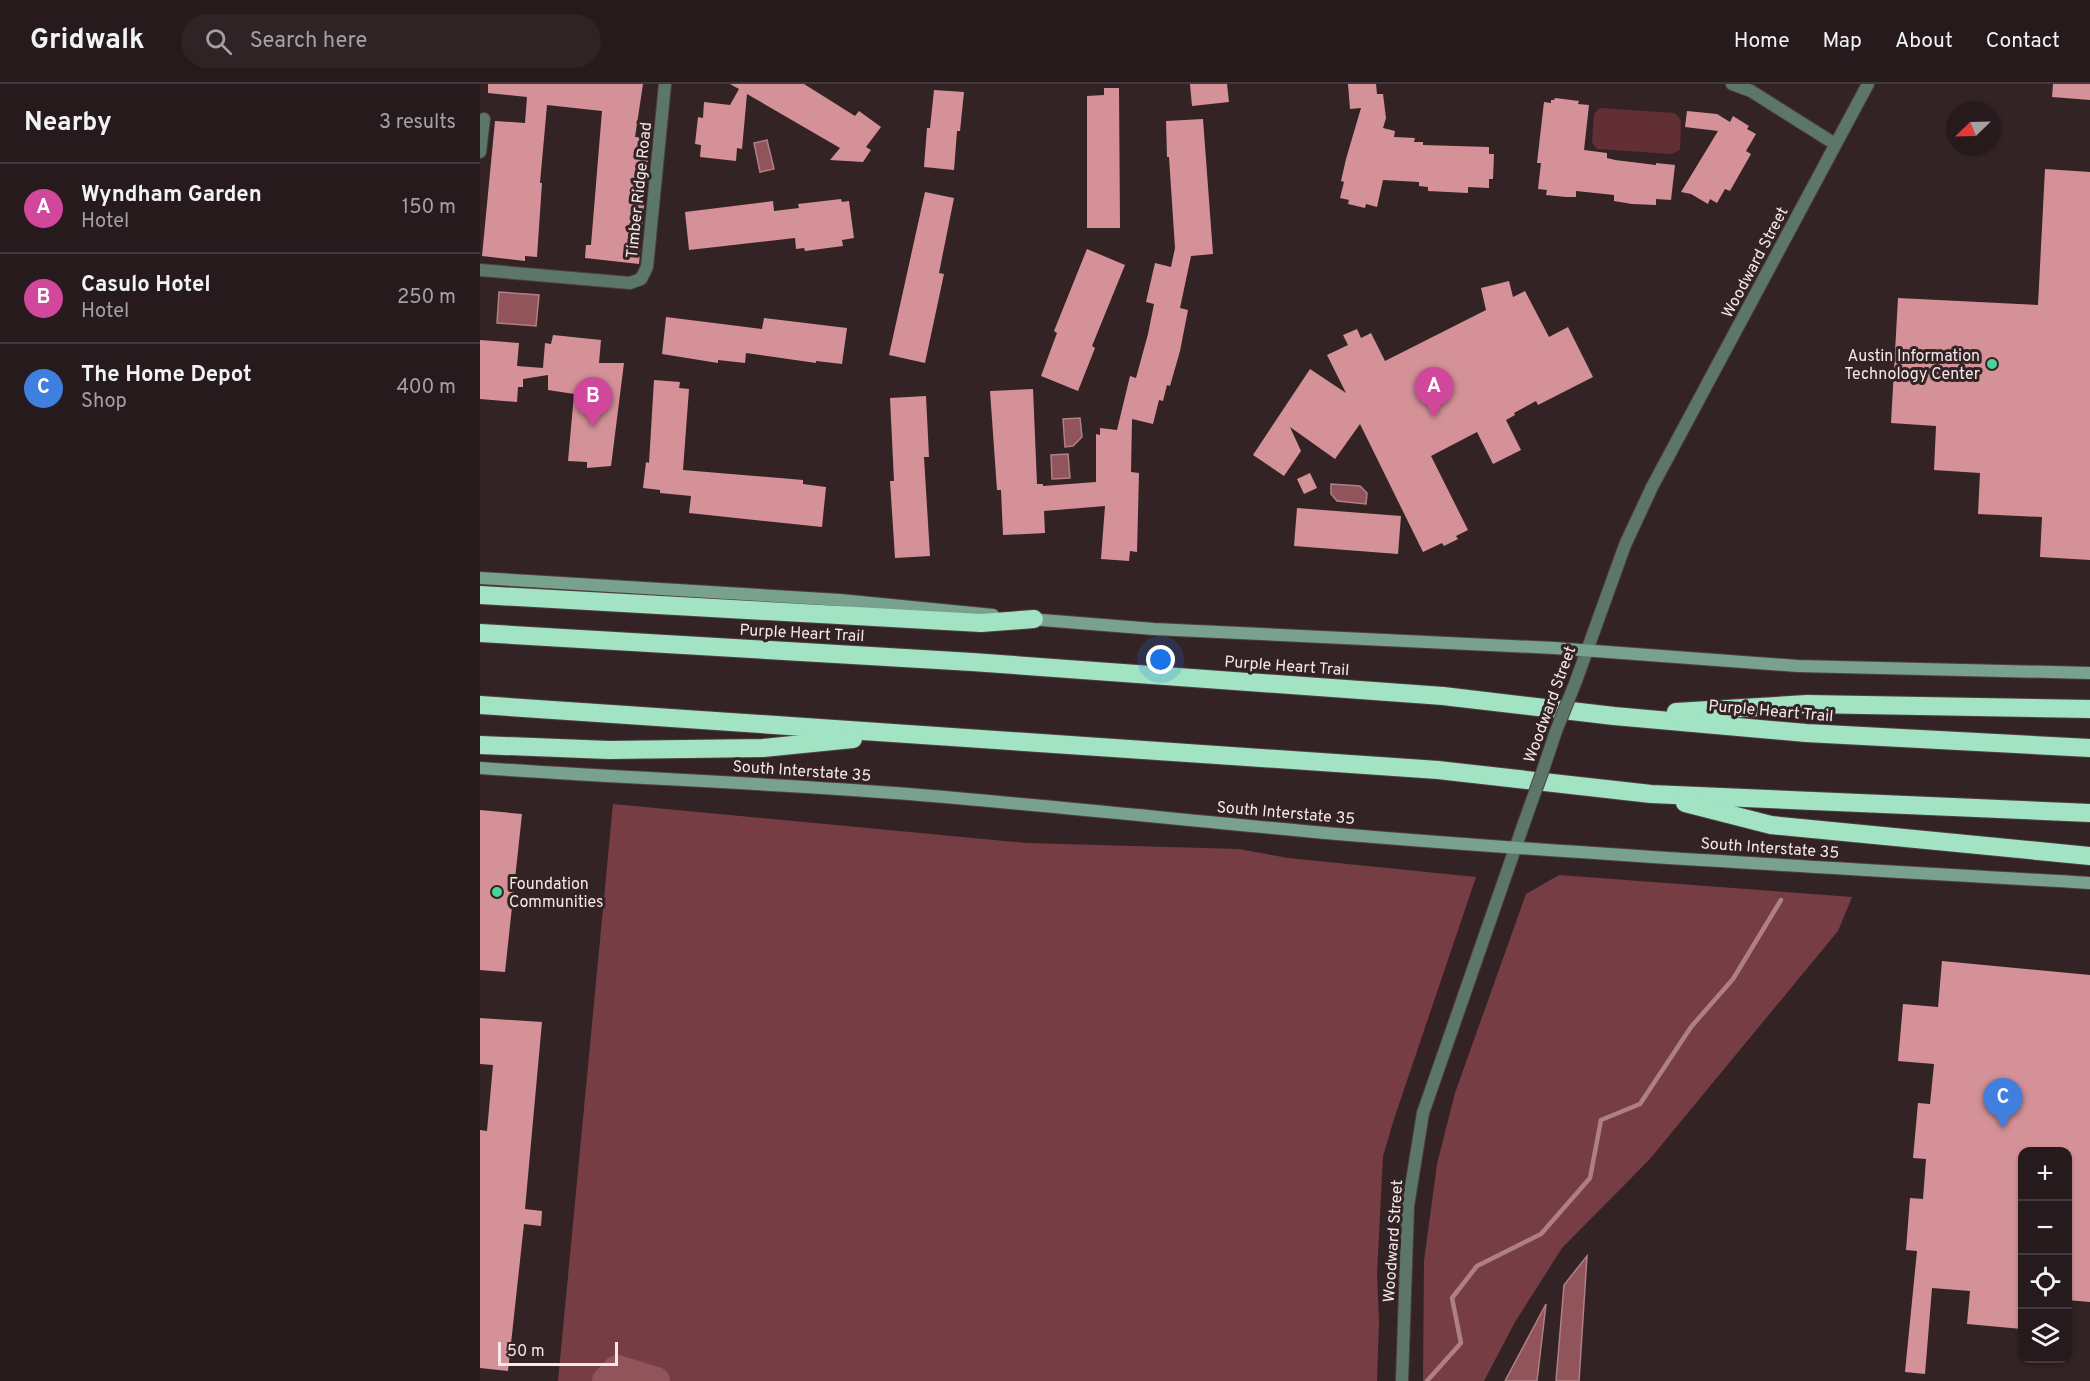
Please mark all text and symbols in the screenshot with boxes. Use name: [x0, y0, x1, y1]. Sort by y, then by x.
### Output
search box: [181, 14, 601, 68]
text: Gridwalk: [30, 23, 145, 59]
icon: search: [202, 25, 235, 58]
text: Search here: [250, 28, 367, 55]
text: Home: [1734, 28, 1790, 55]
text: Map: [1823, 28, 1862, 55]
text: About: [1895, 28, 1953, 55]
text: Contact: [1986, 28, 2060, 55]
north arrow: [1946, 102, 2000, 156]
text: Nearby: [24, 107, 112, 140]
text: 3 results: [379, 110, 456, 136]
street label: Timber Ridge Road: [623, 121, 657, 259]
text: Wyndham Garden: [81, 182, 262, 209]
text: A: [36, 195, 51, 221]
text: 150 m: [402, 195, 456, 221]
street label: Woodward Street: [1718, 204, 1793, 322]
text: Hotel: [81, 209, 129, 235]
text: Casulo Hotel: [81, 272, 211, 299]
text: B: [37, 285, 50, 311]
text: 250 m: [397, 285, 456, 311]
text: Hotel: [81, 299, 129, 325]
place label: Austin Information Technology Center: [1844, 347, 1980, 385]
marker: Austin Information Technology Center: [1985, 357, 1999, 371]
text: The Home Depot: [81, 362, 252, 389]
pin: A: [1414, 368, 1454, 417]
text: C: [37, 375, 50, 401]
text: 400 m: [396, 375, 456, 401]
pin: B: [574, 378, 612, 427]
text: Shop: [81, 389, 127, 415]
street label: Purple Heart Trail: [739, 621, 865, 647]
street label: Woodward Street: [1520, 643, 1581, 766]
your location: [1146, 645, 1175, 674]
street label: Purple Heart Trail: [1224, 653, 1350, 681]
street label: Purple Heart Trail: [1708, 697, 1834, 727]
street label: South Interstate 35: [732, 757, 872, 787]
street label: South Interstate 35: [1216, 798, 1356, 830]
street label: South Interstate 35: [1700, 834, 1840, 864]
place label: Foundation Communities: [509, 875, 604, 913]
marker: Foundation Communities: [490, 885, 504, 899]
pin: C: [1984, 1078, 2023, 1128]
map controls: [2018, 1147, 2072, 1363]
button: +: [2018, 1147, 2072, 1201]
street label: Woodward Street: [1380, 1179, 1408, 1303]
button: −: [2018, 1201, 2072, 1255]
button: locate: [2018, 1255, 2072, 1309]
button: layers: [2018, 1309, 2072, 1363]
scale bar: [498, 1339, 618, 1366]
text: 50 m: [507, 1342, 545, 1362]

